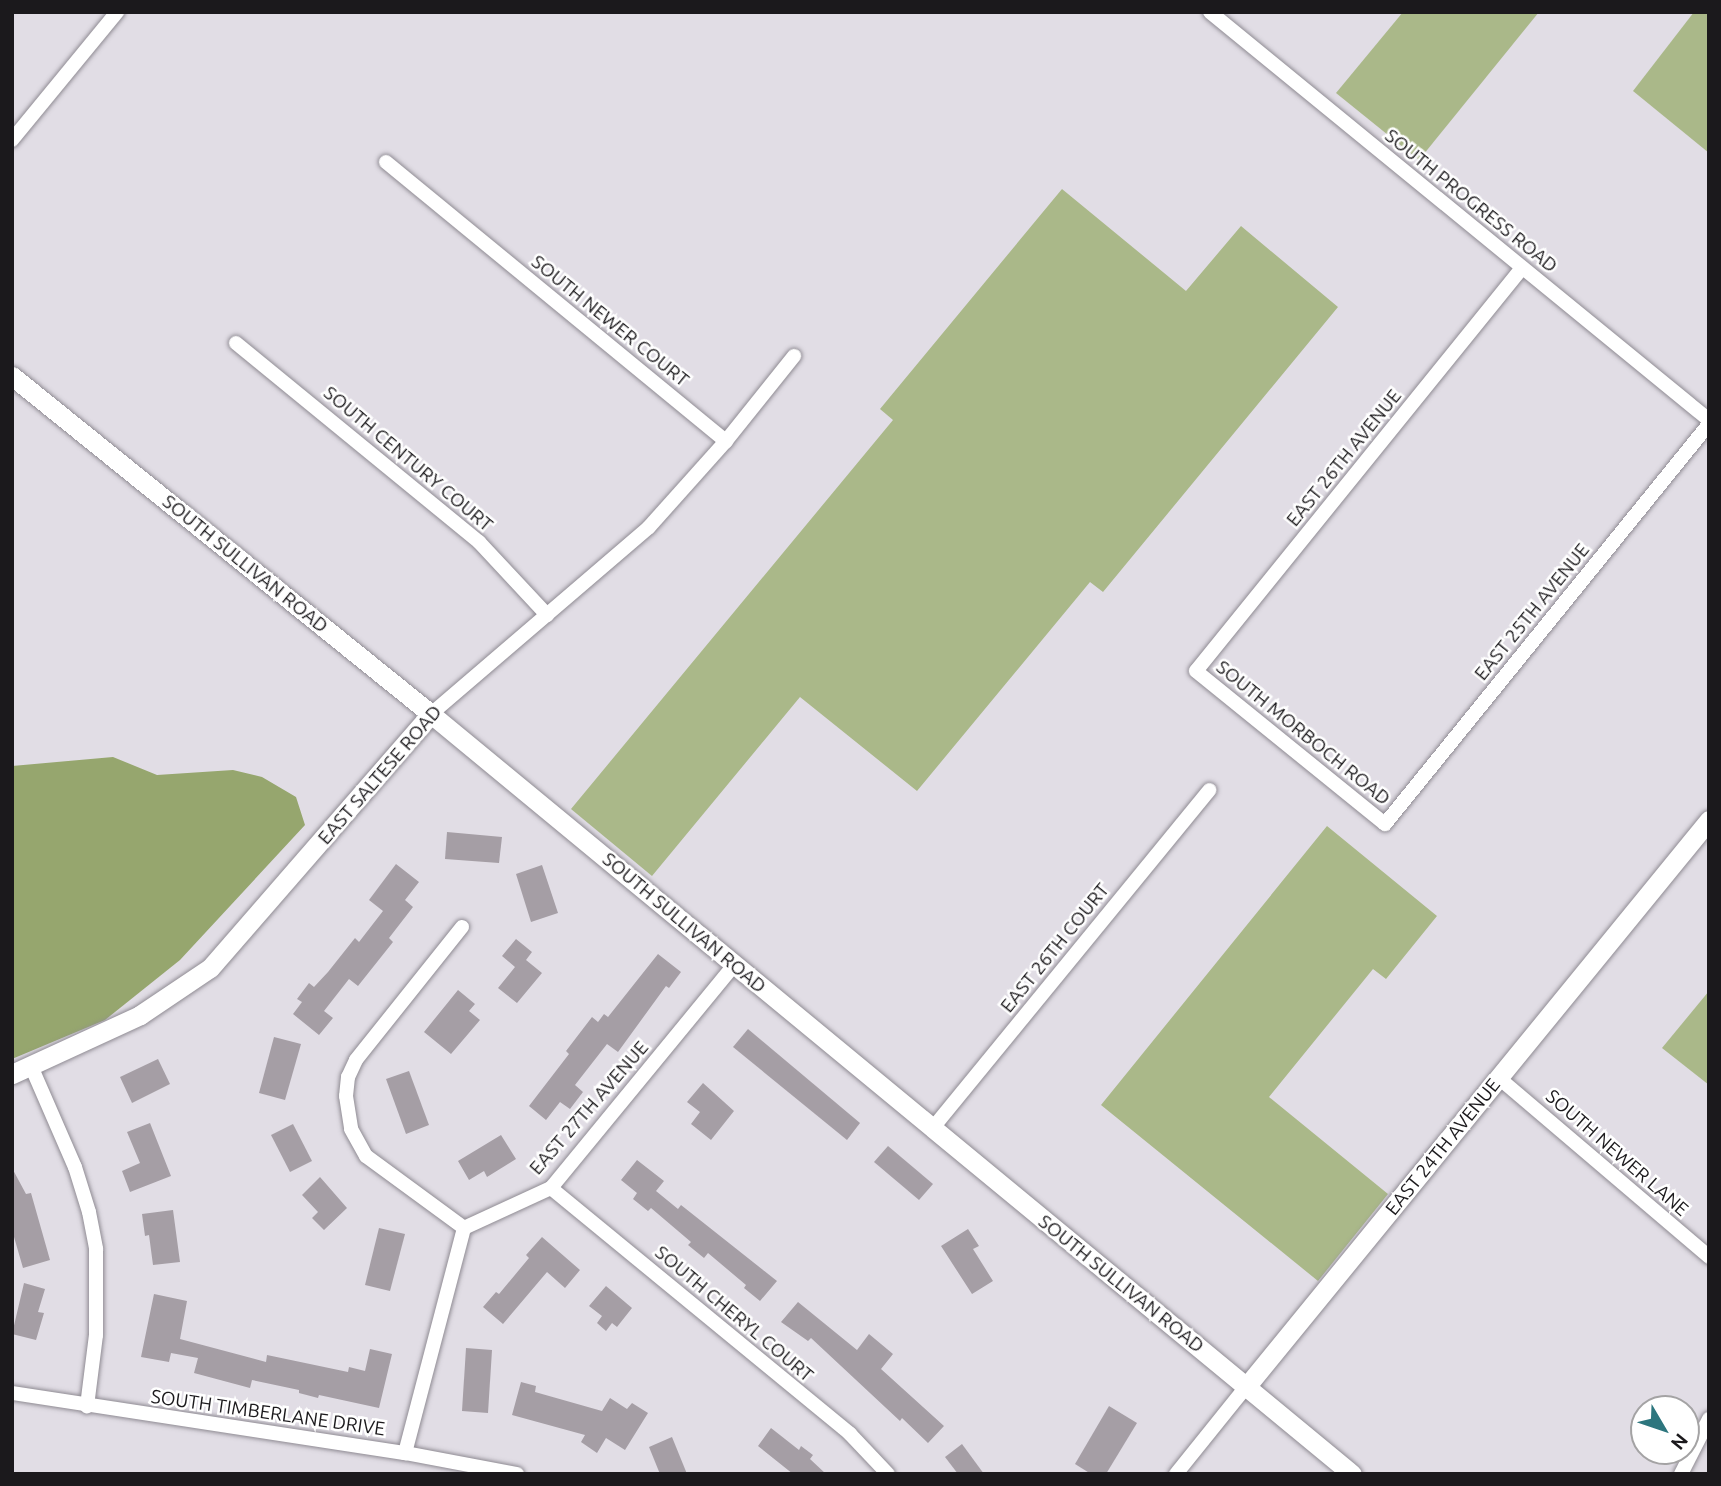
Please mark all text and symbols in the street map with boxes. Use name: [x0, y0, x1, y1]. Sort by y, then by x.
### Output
street label: SOUTH PROGRESS ROAD: [1380, 124, 1562, 278]
street label: SOUTH NEWER COURT: [527, 250, 693, 392]
street label: SOUTH CENTURY COURT: [319, 382, 497, 536]
street label: EAST 26TH AVENUE: [1282, 385, 1406, 531]
street label: SOUTH SULLIVAN ROAD: [158, 490, 332, 638]
street label: EAST 25TH AVENUE: [1470, 539, 1594, 685]
street label: SOUTH MORBOCH ROAD: [1211, 656, 1395, 810]
street label: EAST SALTESE ROAD: [313, 701, 447, 849]
street label: SOUTH SULLIVAN ROAD: [598, 848, 770, 998]
street label: EAST 26TH COURT: [996, 879, 1114, 1017]
street label: EAST 27TH AVENUE: [525, 1037, 653, 1179]
street label: EAST 24TH AVENUE: [1381, 1074, 1505, 1220]
street label: SOUTH NEWER LANE: [1541, 1085, 1693, 1221]
street label: SOUTH SULLIVAN ROAD: [1034, 1210, 1208, 1358]
street label: SOUTH CHERYL COURT: [650, 1241, 818, 1387]
street label: SOUTH TIMBERLANE DRIVE: [149, 1385, 387, 1441]
north arrow: [1630, 1395, 1700, 1465]
text: N: [1667, 1430, 1693, 1454]

